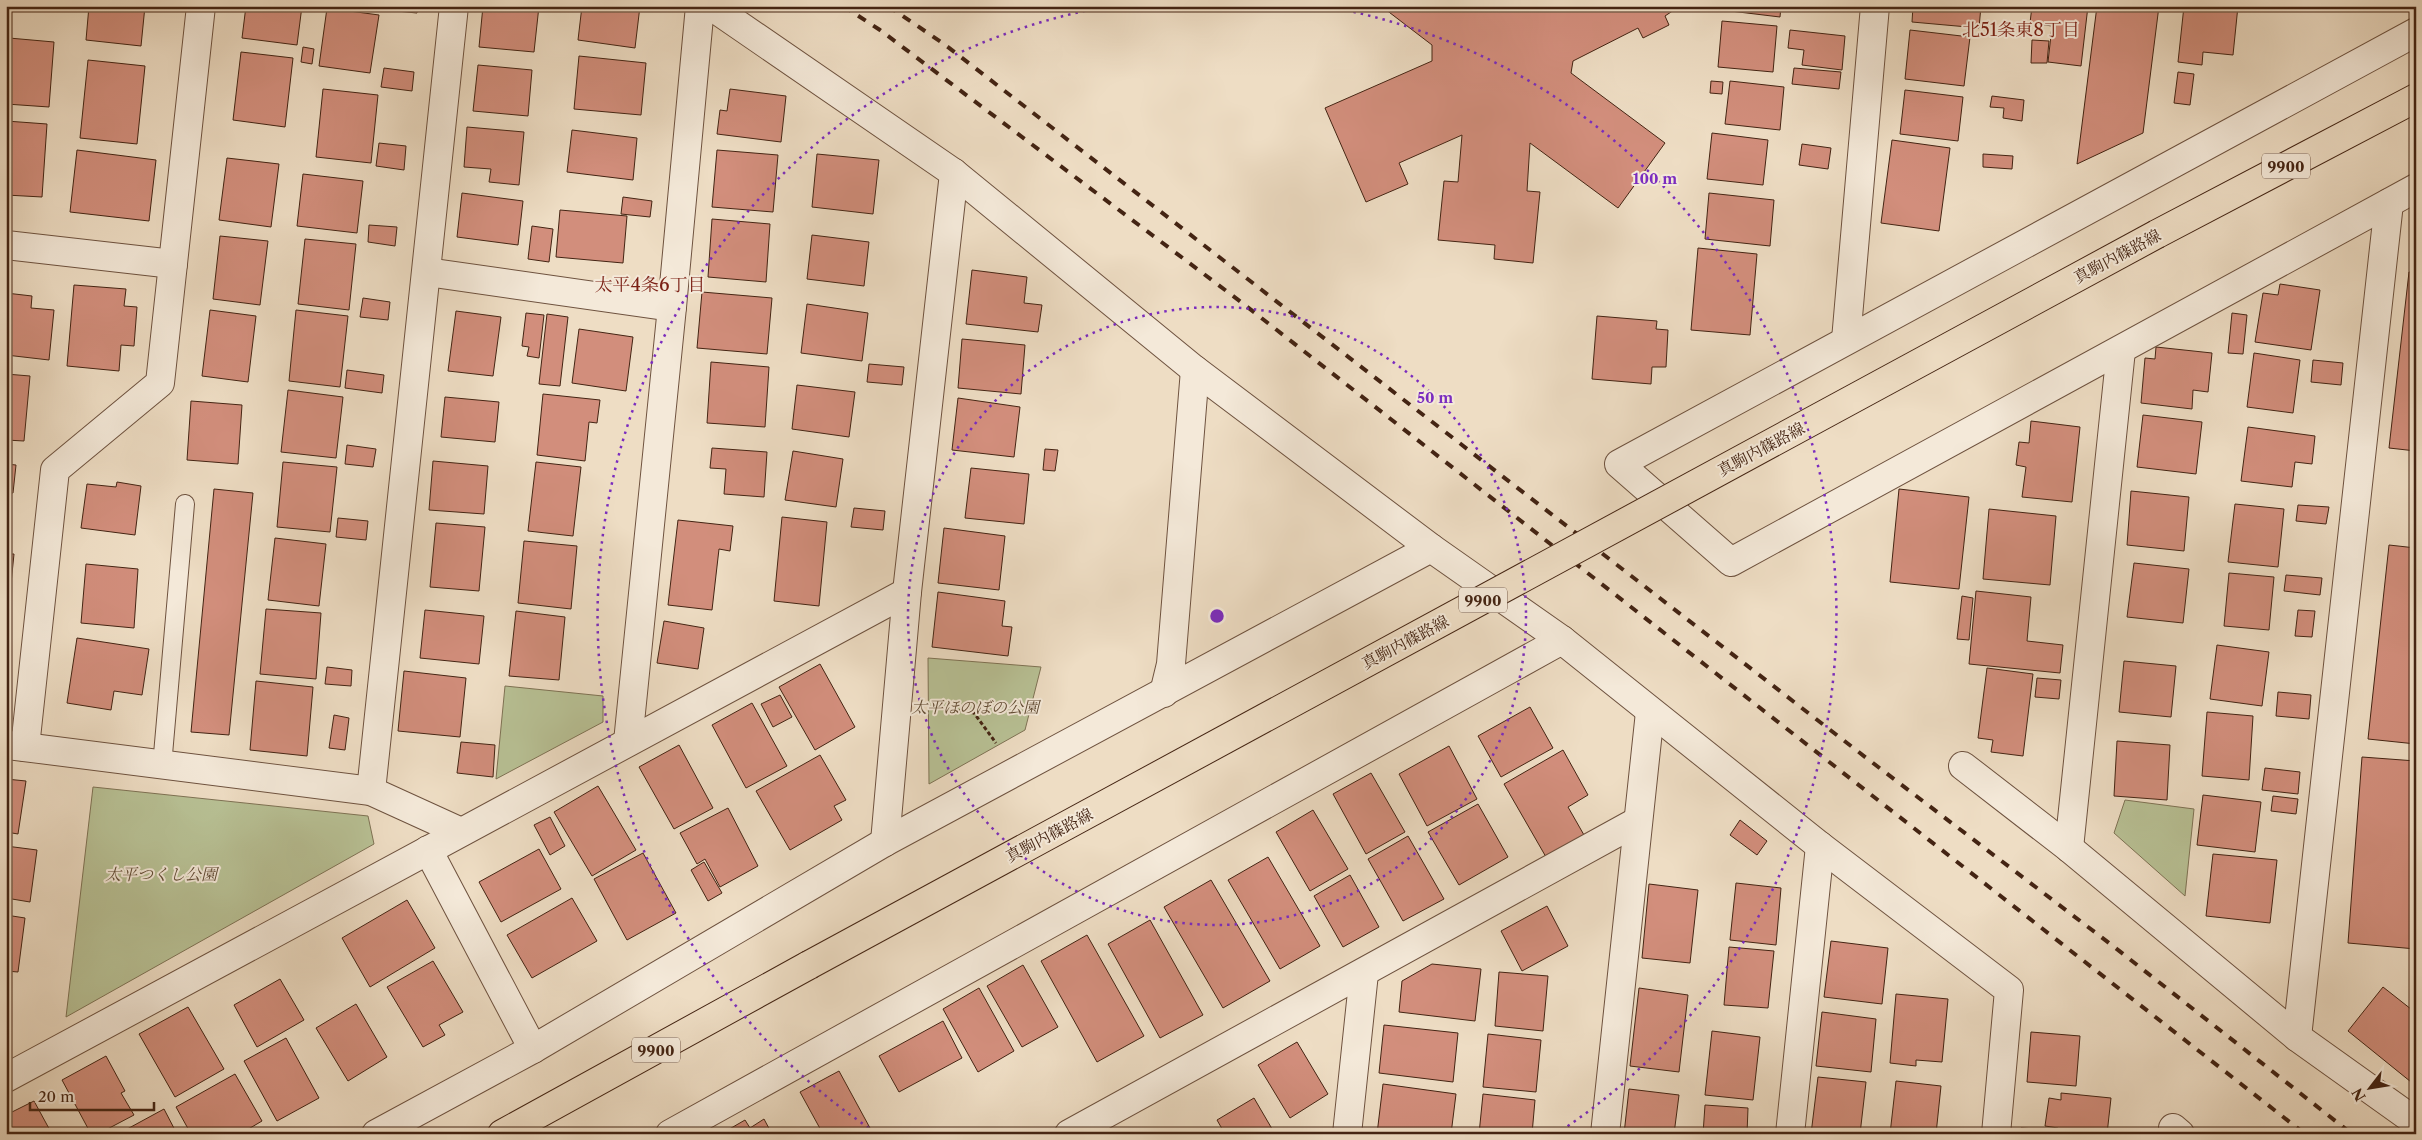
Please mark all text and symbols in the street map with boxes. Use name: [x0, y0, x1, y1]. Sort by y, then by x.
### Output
district label: 北51条東8丁目: [1962, 19, 2080, 41]
road number: 9900: [2262, 154, 2310, 178]
text: 100 m: [1633, 169, 1677, 188]
street label: 真駒内篠路線: [2070, 225, 2164, 287]
district label: 太平4条6丁目: [595, 274, 705, 296]
text: 50 m: [1417, 388, 1453, 407]
street label: 真駒内篠路線: [1714, 418, 1808, 480]
road number: 9900: [1459, 588, 1507, 612]
centre of rings: [1208, 607, 1226, 625]
street label: 真駒内篠路線: [1358, 611, 1452, 673]
park label: 太平ほのぼの公園: [911, 697, 1042, 717]
street label: 真駒内篠路線: [1002, 804, 1096, 866]
park label: 太平つくし公園: [105, 864, 220, 884]
road number: 9900: [632, 1038, 680, 1062]
north arrow: [2344, 1062, 2394, 1112]
scale bar: [30, 1080, 154, 1112]
text: N: [2348, 1085, 2370, 1105]
text: 20 m: [38, 1087, 74, 1106]

